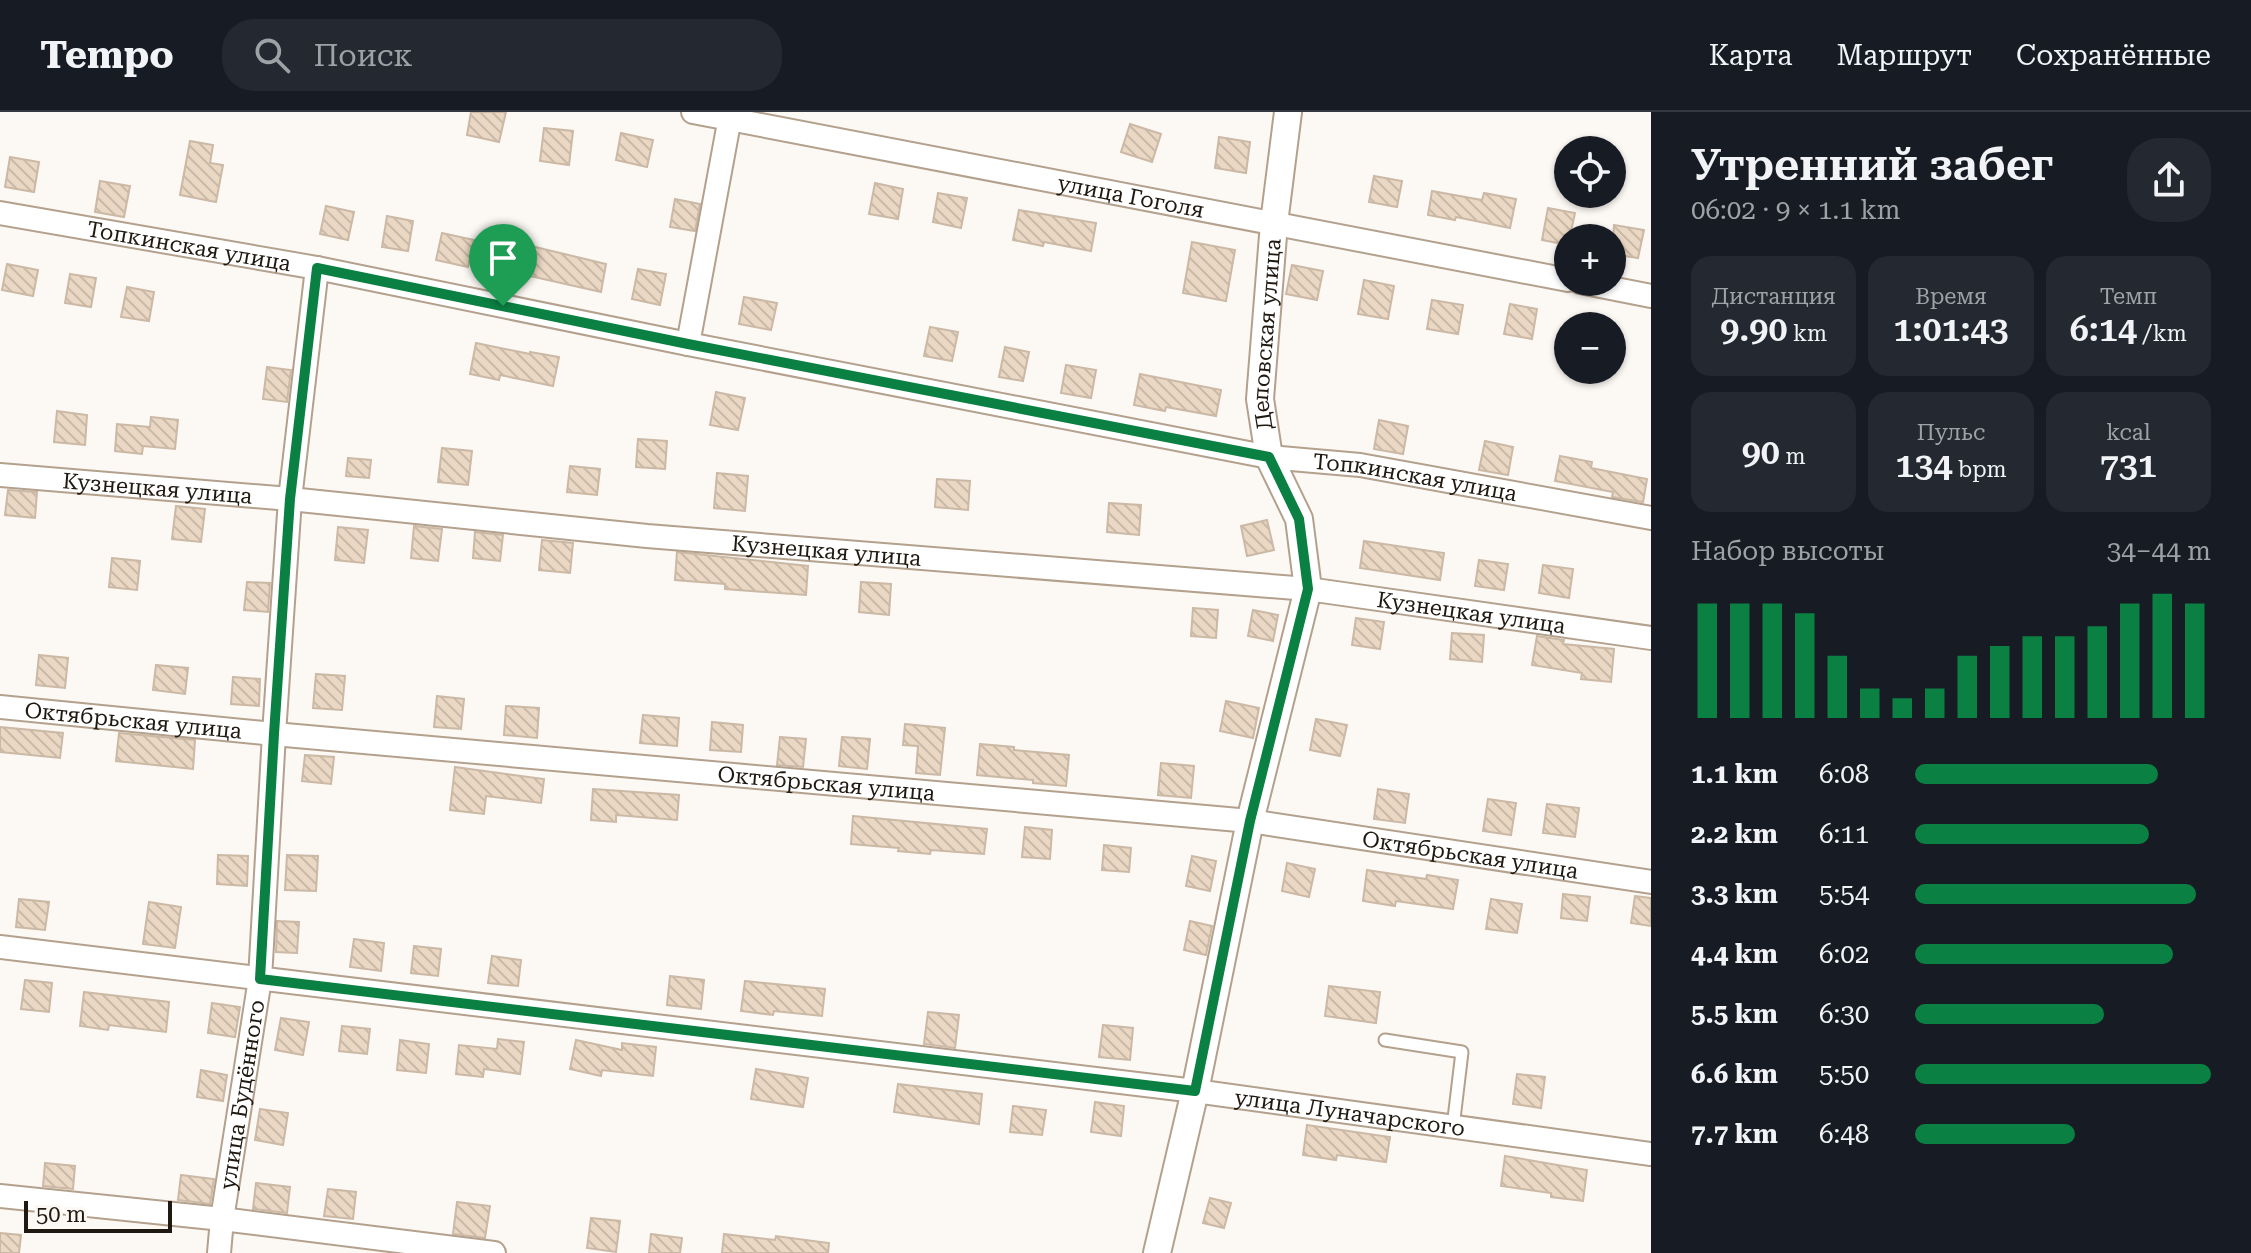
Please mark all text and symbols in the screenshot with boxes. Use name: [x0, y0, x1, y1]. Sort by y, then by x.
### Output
search box: [222, 19, 782, 91]
text: Tempo: [40, 33, 174, 77]
icon: search: [250, 33, 294, 77]
text: Поиск: [314, 38, 413, 73]
text: Карта: [1709, 39, 1793, 72]
text: Маршрут: [1837, 39, 1972, 72]
text: Сохранённые: [2016, 39, 2211, 72]
map controls: [1554, 136, 1626, 384]
button: locate: [1554, 136, 1626, 208]
button: share: [2127, 138, 2211, 222]
text: Утренний забег: [1691, 139, 2054, 191]
street label: улица Гоголя: [1056, 170, 1206, 222]
text: 06:02 · 9 × 1.1 km: [1691, 195, 1901, 225]
street label: Топкинская улица: [85, 216, 293, 276]
pin: [469, 224, 537, 306]
button: +: [1554, 224, 1626, 296]
icon: arrive: [481, 236, 525, 280]
street label: Деповская улица: [1247, 237, 1285, 432]
text: Дистанция: [1711, 284, 1836, 309]
text: Время: [1915, 284, 1987, 309]
text: Темп: [2100, 284, 2157, 309]
text: 9.90: [1720, 309, 1787, 349]
text: 1:01:43: [1893, 309, 2009, 349]
text: 6:14: [2070, 309, 2137, 349]
button: −: [1554, 312, 1626, 384]
text: km: [1787, 321, 1827, 346]
text: /km: [2137, 321, 2187, 346]
text: Пульс: [1917, 420, 1985, 445]
text: kcal: [2106, 420, 2150, 445]
text: 90: [1742, 432, 1780, 472]
text: m: [1780, 444, 1806, 469]
text: 134: [1895, 445, 1952, 485]
text: 731: [2100, 445, 2157, 485]
street label: Топкинская улица: [1312, 448, 1519, 506]
text: bpm: [1952, 457, 2007, 482]
street label: Кузнецкая улица: [62, 468, 253, 508]
street label: Кузнецкая улица: [731, 530, 922, 570]
text: Набор высоты: [1691, 536, 1884, 566]
text: 34–44 m: [2107, 536, 2211, 566]
street label: Кузнецкая улица: [1375, 587, 1567, 638]
street label: Октябрьская улица: [23, 697, 243, 743]
text: 1.1 km: [1691, 759, 1778, 789]
text: 6:08: [1819, 759, 1869, 789]
street label: Октябрьская улица: [717, 761, 936, 805]
text: 2.2 km: [1691, 819, 1778, 849]
text: 6:11: [1819, 819, 1869, 849]
street label: Октябрьская улица: [1360, 826, 1580, 883]
text: 3.3 km: [1691, 879, 1778, 909]
text: 5:54: [1819, 879, 1869, 909]
text: 4.4 km: [1691, 939, 1778, 969]
text: 6:02: [1819, 939, 1869, 969]
street label: улица Будённого: [214, 998, 269, 1192]
text: 5.5 km: [1691, 999, 1778, 1029]
text: 6:30: [1819, 999, 1869, 1029]
text: 6.6 km: [1691, 1059, 1778, 1089]
text: 5:50: [1819, 1059, 1869, 1089]
street label: улица Луначарского: [1233, 1084, 1467, 1141]
text: 7.7 km: [1691, 1119, 1778, 1149]
text: 6:48: [1819, 1119, 1869, 1149]
scale bar: [24, 1197, 172, 1233]
text: 50 m: [36, 1202, 86, 1227]

